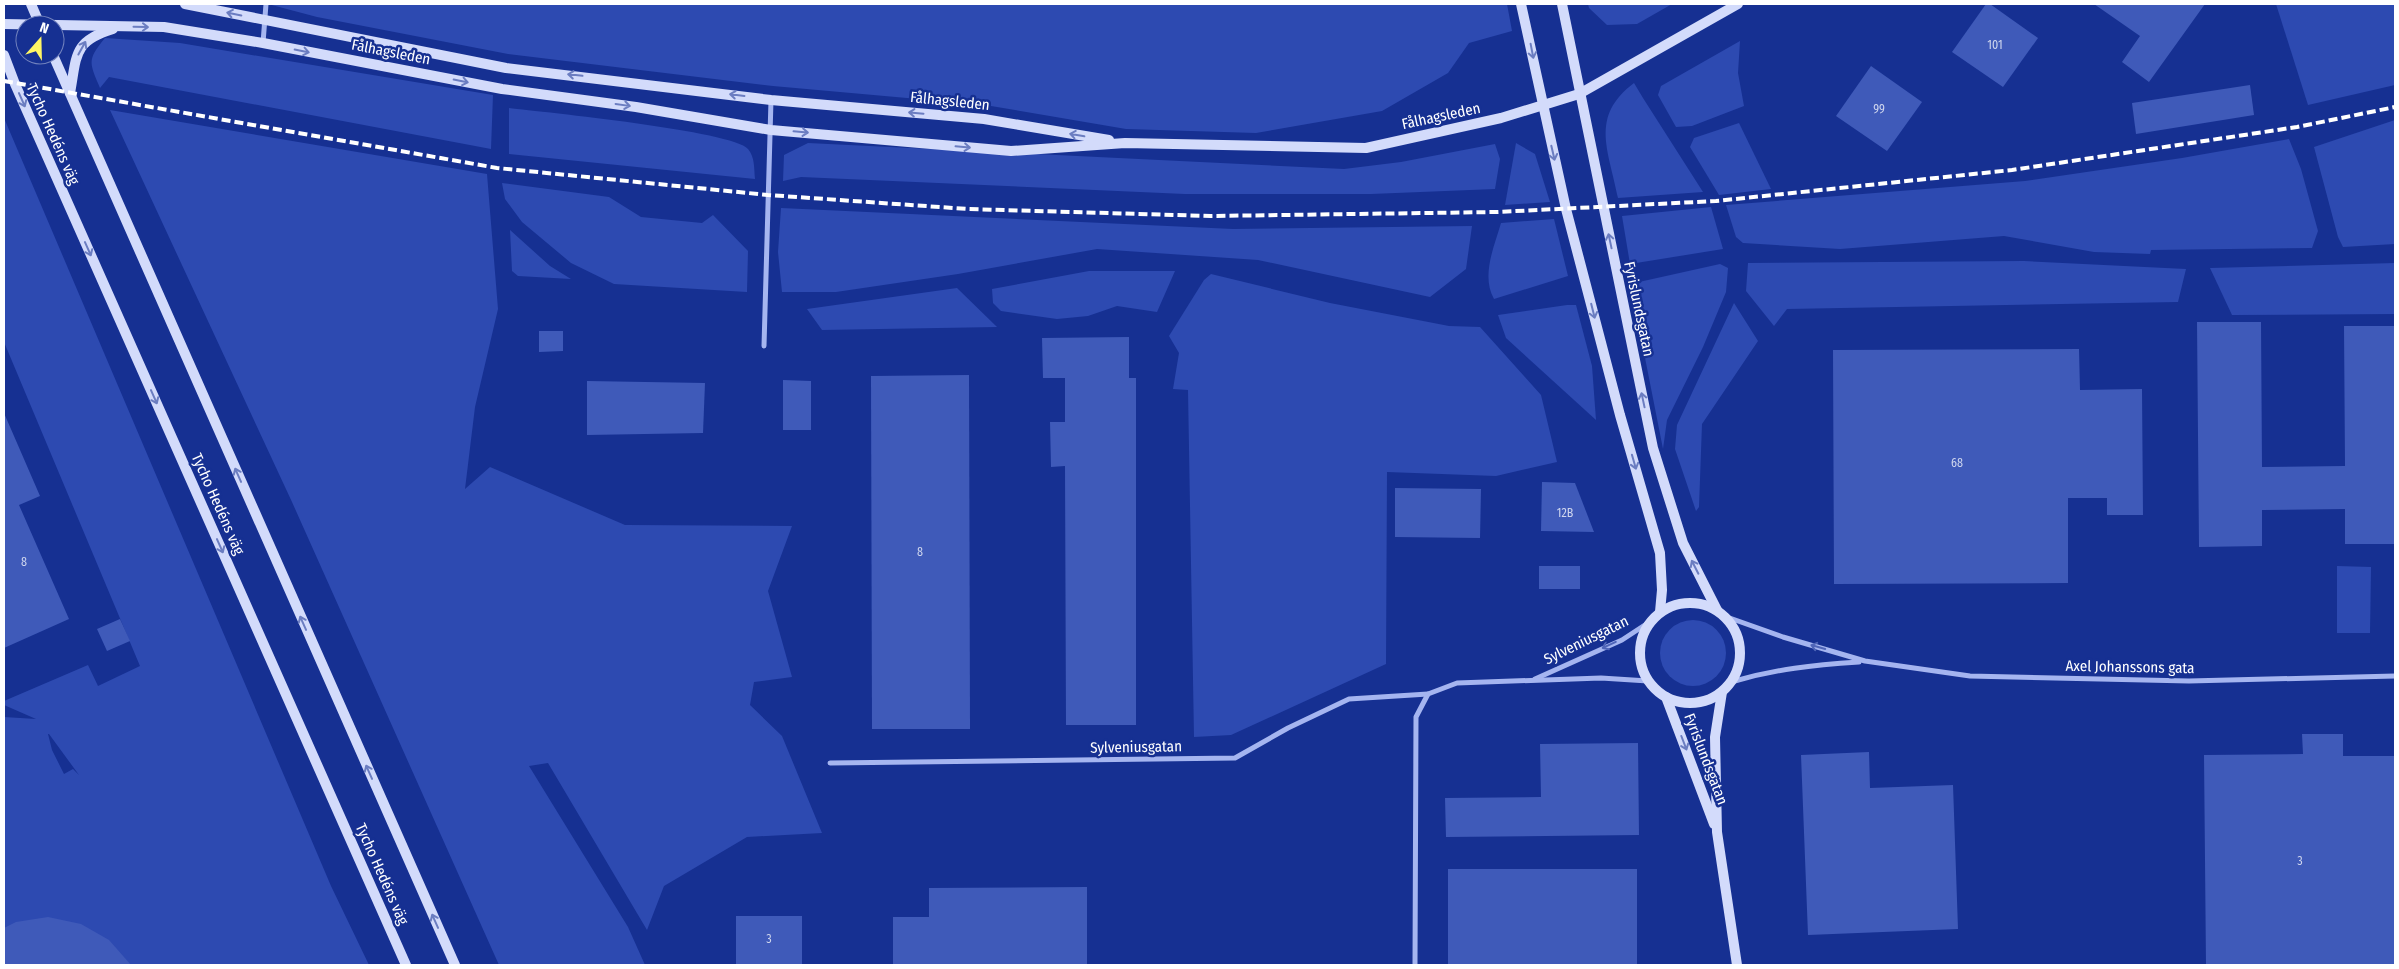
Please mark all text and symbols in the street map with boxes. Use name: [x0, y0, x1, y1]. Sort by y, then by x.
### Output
one-way arrow: [227, 9, 243, 19]
north arrow: [15, 15, 65, 65]
text: N: [37, 19, 51, 38]
one-way arrow: [133, 22, 149, 32]
street label: Fålhagsleden: [350, 36, 432, 68]
house number: 101: [1987, 38, 2003, 52]
one-way arrow: [77, 41, 87, 56]
one-way arrow: [1527, 43, 1537, 59]
one-way arrow: [293, 46, 309, 56]
one-way arrow: [568, 70, 584, 80]
one-way arrow: [453, 77, 469, 86]
street label: Tycho Hedéns väg: [23, 80, 83, 188]
street label: Fålhagsleden: [909, 88, 991, 114]
one-way arrow: [729, 90, 745, 100]
one-way arrow: [17, 92, 27, 107]
street label: Fålhagsleden: [1400, 99, 1482, 133]
one-way arrow: [615, 100, 631, 110]
house number: 99: [1873, 102, 1885, 116]
one-way arrow: [908, 108, 924, 117]
one-way arrow: [793, 127, 809, 137]
one-way arrow: [1069, 129, 1085, 139]
one-way arrow: [955, 142, 971, 151]
one-way arrow: [1549, 145, 1558, 161]
one-way arrow: [1605, 233, 1614, 249]
one-way arrow: [83, 241, 93, 256]
street label: Fyrislundsgatan: [1620, 260, 1658, 358]
one-way arrow: [1589, 302, 1598, 318]
one-way arrow: [149, 389, 159, 404]
one-way arrow: [1638, 393, 1647, 409]
street label: Tycho Hedéns väg: [188, 450, 248, 558]
one-way arrow: [1629, 453, 1639, 469]
house number: 68: [1951, 456, 1963, 470]
one-way arrow: [232, 468, 242, 483]
house number: 12B: [1557, 506, 1574, 520]
one-way arrow: [215, 538, 225, 553]
house number: 8: [917, 545, 923, 559]
house number: 8: [21, 555, 27, 569]
one-way arrow: [1690, 559, 1700, 574]
street label: Sylveniusgatan: [1541, 612, 1631, 668]
one-way arrow: [298, 616, 308, 631]
one-way arrow: [1602, 641, 1617, 651]
one-way arrow: [1810, 642, 1826, 652]
street label: Axel Johanssons gata: [2065, 657, 2195, 677]
street label: Fyrislundsgatan: [1680, 711, 1732, 807]
one-way arrow: [1679, 735, 1689, 750]
street label: Sylveniusgatan: [1090, 737, 1182, 757]
one-way arrow: [364, 765, 374, 780]
street label: Tycho Hedéns väg: [352, 820, 412, 928]
house number: 3: [2297, 854, 2303, 868]
one-way arrow: [429, 914, 439, 929]
house number: 3: [766, 932, 772, 946]

